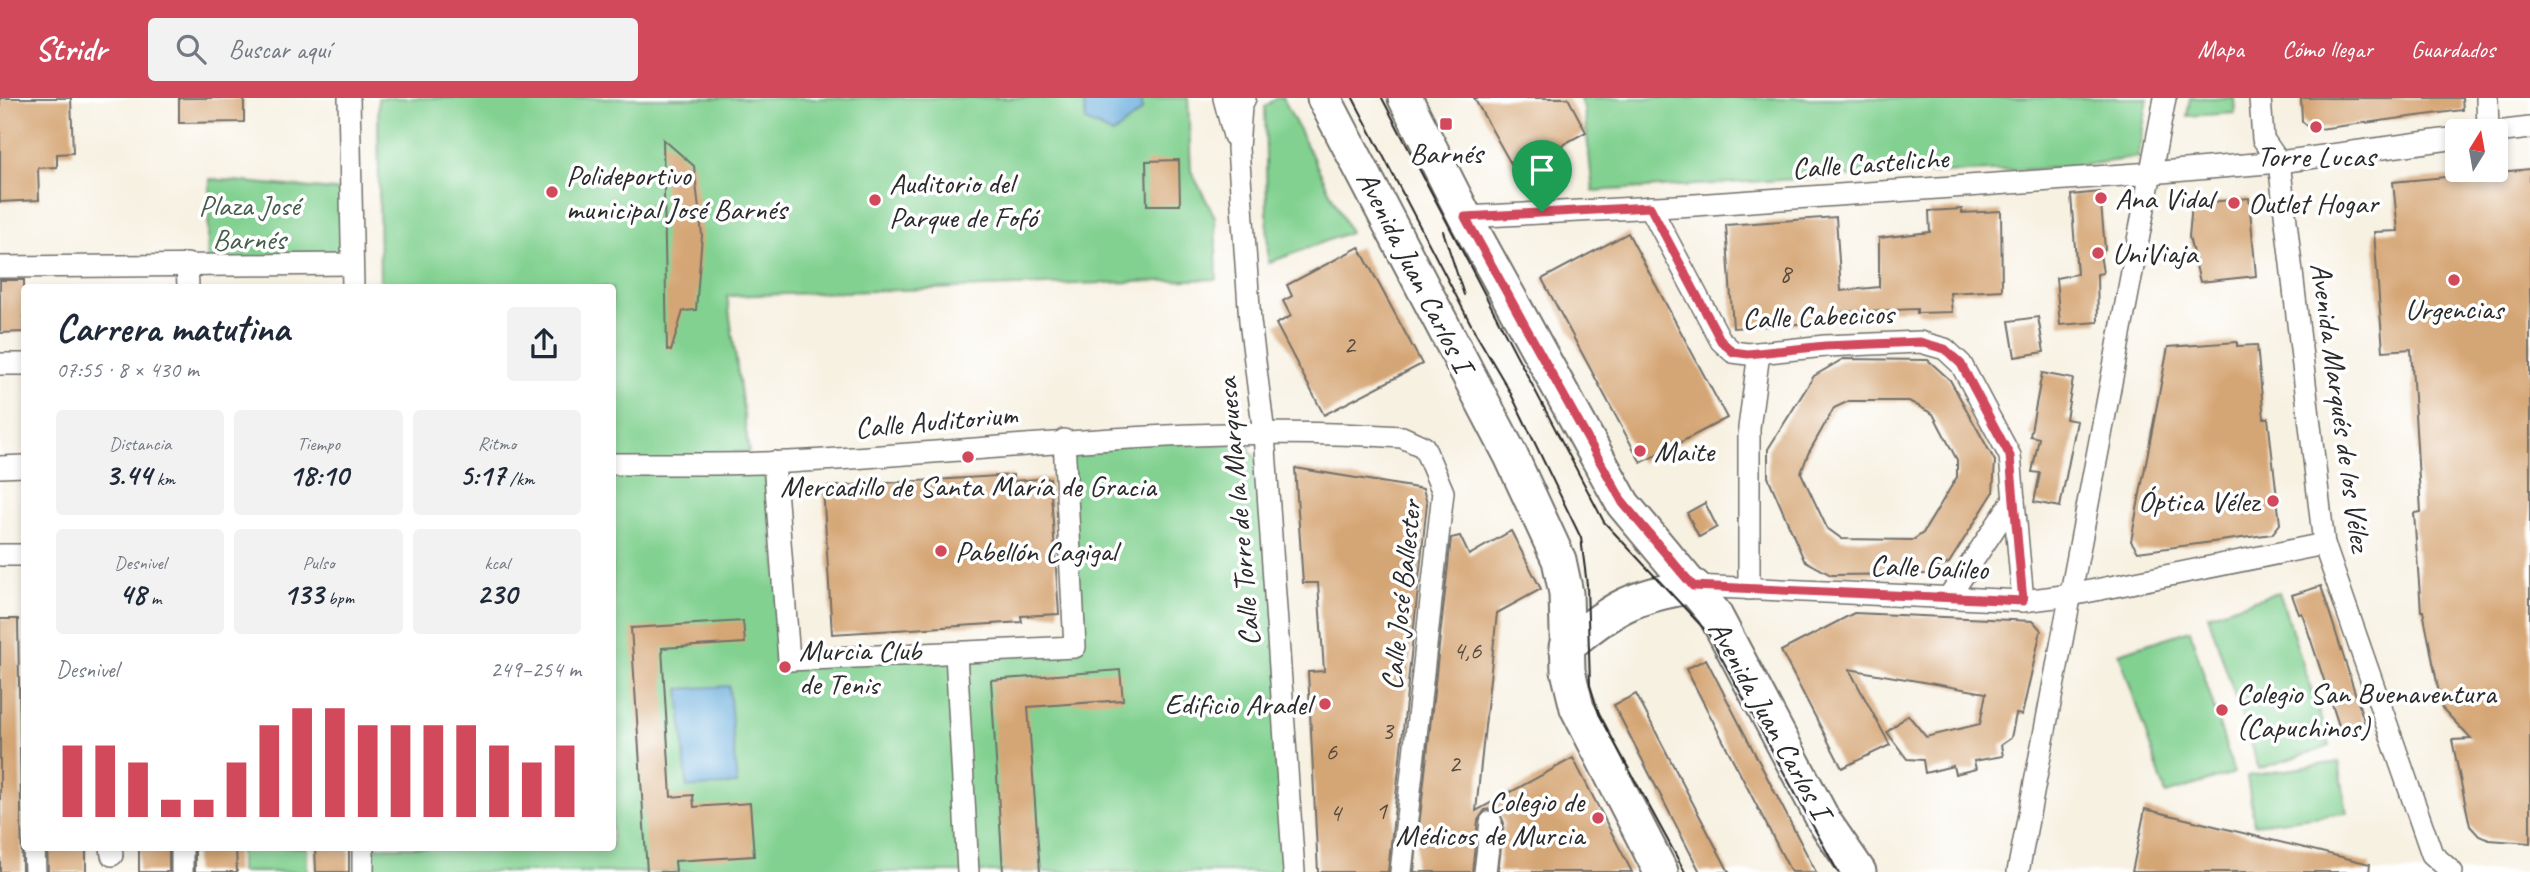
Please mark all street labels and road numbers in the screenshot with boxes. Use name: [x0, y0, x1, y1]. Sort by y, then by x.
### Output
street label: Calle Casteliche: [1791, 138, 1952, 187]
street label: Avenida Juan Carlos I: [1348, 164, 1485, 384]
street label: Avenida Marqués de los Vélez: [2302, 260, 2380, 556]
street label: Calle Cabecicos: [1742, 294, 1897, 338]
street label: Calle Torre de la Marquesa: [1207, 374, 1269, 648]
street label: Calle Auditorium: [853, 395, 1020, 447]
street label: Calle José Ballester: [1372, 496, 1430, 692]
street label: Calle Galileo: [1869, 546, 1990, 588]
street label: Avenida Juan Carlos I: [1700, 613, 1843, 831]

